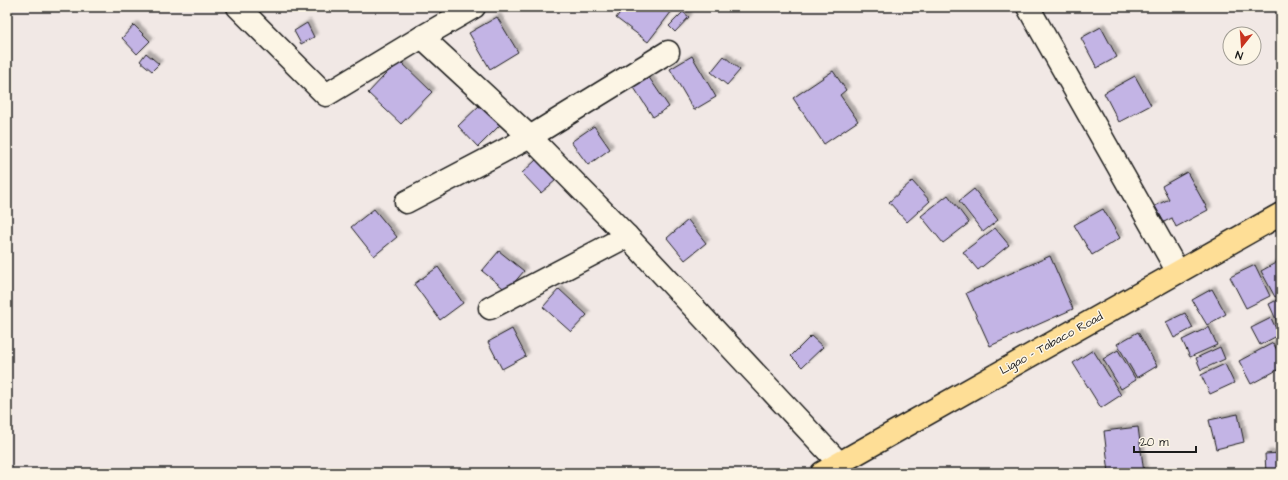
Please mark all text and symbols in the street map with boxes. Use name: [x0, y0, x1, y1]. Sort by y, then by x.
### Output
north arrow: [1222, 26, 1262, 66]
text: N: [1234, 47, 1245, 63]
street label: Ligao - Tabaco Road: [997, 308, 1106, 380]
scale bar: [1134, 428, 1196, 454]
text: 20 m: [1140, 434, 1169, 451]

